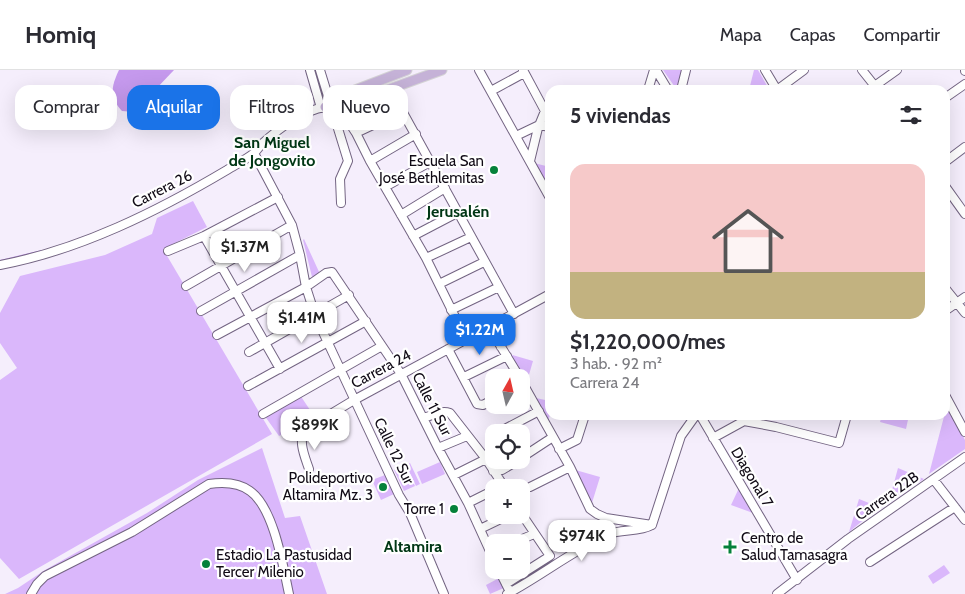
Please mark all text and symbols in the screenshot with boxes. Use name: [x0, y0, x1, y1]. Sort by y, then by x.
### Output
text: Homiq: [25, 20, 96, 49]
text: Mapa: [720, 24, 762, 46]
text: Capas: [790, 24, 836, 46]
text: Compartir: [864, 24, 940, 46]
chip: Comprar: [15, 85, 117, 130]
chip: Alquilar: [127, 85, 220, 130]
chip: Filtros: [230, 85, 313, 130]
chip: Nuevo: [323, 85, 408, 130]
icon: filters: [897, 101, 925, 129]
text: 5 viviendas: [570, 103, 671, 128]
district label: San Miguel de Jongovito: [229, 133, 315, 170]
place label: Escuela San José Bethlemitas: [378, 152, 484, 187]
marker: Escuela San José Bethlemitas: [488, 164, 500, 176]
street label: Carrera 26: [129, 166, 195, 212]
icon: home: [703, 196, 793, 286]
district label: Jerusalén: [426, 202, 489, 221]
pin: $1.37M: [204, 230, 286, 273]
text: $1.37M: [221, 237, 269, 256]
pin: $1.41M: [261, 302, 343, 344]
text: $1.41M: [278, 308, 326, 327]
pin: $1.22M: [439, 314, 521, 356]
text: $1.22M: [456, 320, 505, 339]
text: $1,220,000/mes: [570, 329, 725, 354]
street label: Carrera 24: [348, 346, 414, 392]
text: 3 hab. · 92 m²: [570, 354, 662, 373]
street label: Calle 11 Sur: [408, 369, 456, 439]
north arrow: [485, 369, 530, 414]
map controls: [485, 369, 530, 579]
text: Carrera 24: [570, 373, 640, 392]
pin: $899K: [280, 408, 350, 451]
text: $899K: [292, 415, 338, 434]
street label: Calle 12 Sur: [370, 415, 418, 487]
button: locate: [485, 424, 530, 469]
street label: Diagonal 7: [727, 444, 777, 511]
street label: Carrera 22B: [852, 468, 922, 524]
place label: Polideportivo Altamira Mz. 3: [283, 469, 373, 504]
button: +: [485, 479, 530, 524]
marker: Polideportivo Altamira Mz. 3: [377, 481, 389, 493]
place label: Torre 1: [404, 500, 444, 518]
marker: Torre 1: [448, 503, 460, 515]
pin: $974K: [547, 520, 617, 562]
text: $974K: [559, 526, 605, 545]
place label: Centro de Salud Tamasagra: [741, 529, 848, 564]
button: −: [485, 534, 530, 579]
district label: Altamira: [384, 537, 442, 556]
marker: Centro de Salud Tamasagra: [723, 540, 737, 554]
place label: Estadio La Pastusidad Tercer Milenio: [216, 546, 352, 581]
marker: Estadio La Pastusidad Tercer Milenio: [200, 558, 212, 570]

